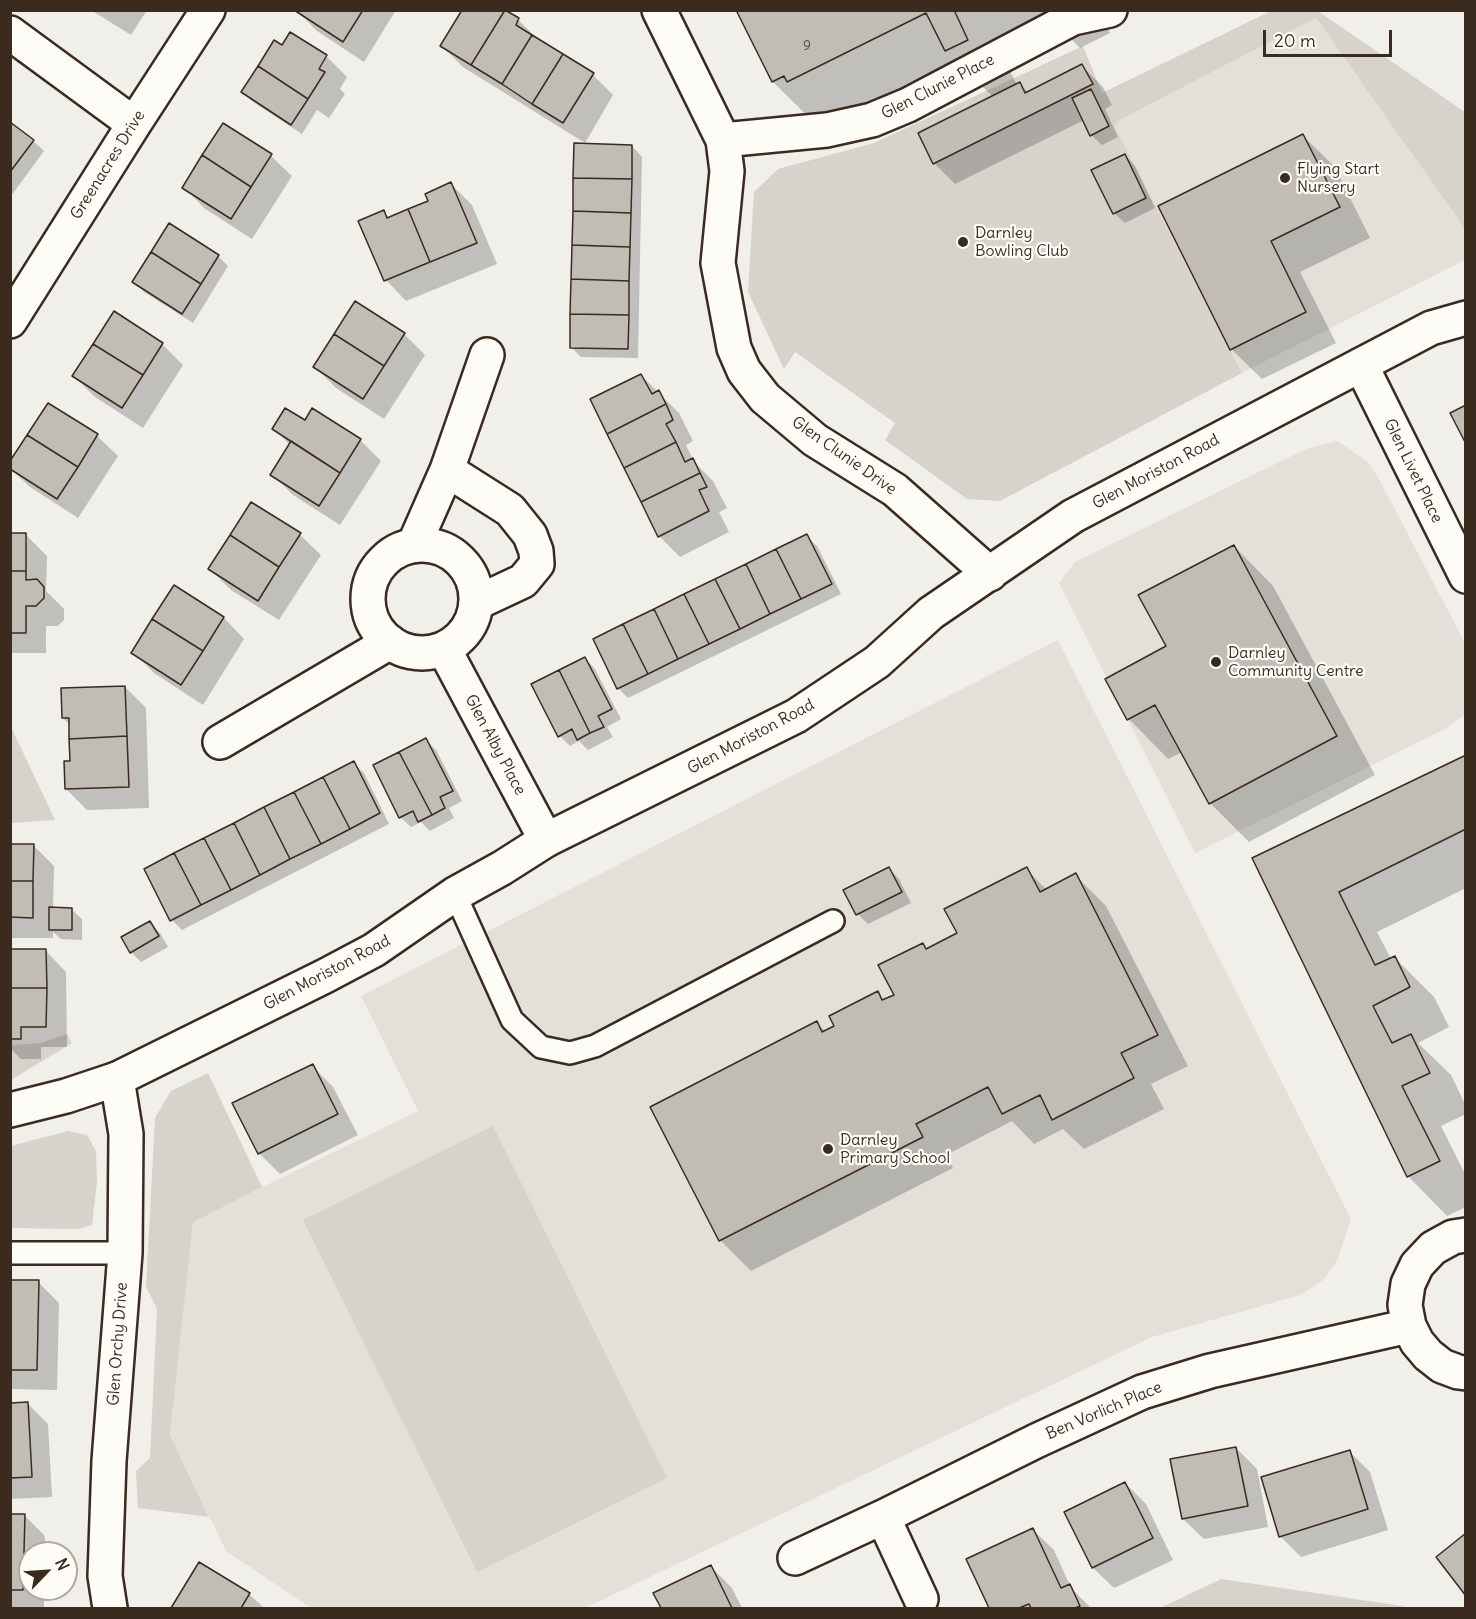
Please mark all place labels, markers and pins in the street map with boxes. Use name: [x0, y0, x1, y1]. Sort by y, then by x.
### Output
place label: Flying Start Nursery: [1297, 159, 1379, 197]
marker: Flying Start Nursery: [1278, 171, 1292, 185]
place label: Darnley Bowling Club: [975, 223, 1069, 261]
marker: Darnley Bowling Club: [956, 235, 970, 249]
place label: Darnley Community Centre: [1228, 643, 1364, 681]
marker: Darnley Community Centre: [1209, 655, 1223, 669]
place label: Darnley Primary School: [840, 1130, 950, 1168]
marker: Darnley Primary School: [821, 1142, 835, 1156]

